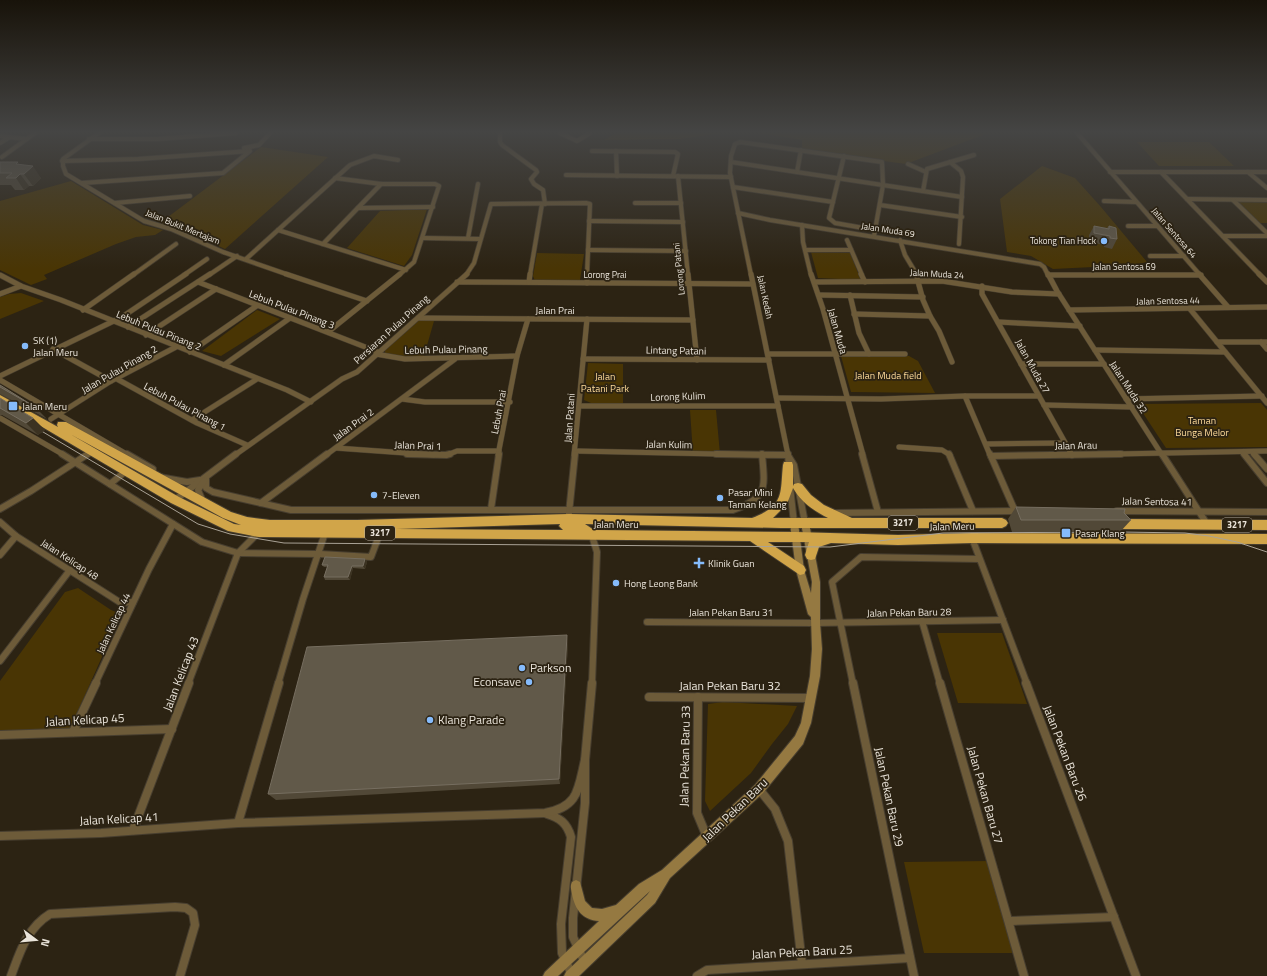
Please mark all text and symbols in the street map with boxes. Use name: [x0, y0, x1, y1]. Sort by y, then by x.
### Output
street label: Jalan Sentosa 64: [1149, 204, 1200, 261]
street label: Jalan Bukit Mertajam: [144, 206, 222, 247]
street label: Jalan Muda 69: [860, 219, 916, 240]
place label: Tokong Tian Hock: [1030, 234, 1097, 247]
marker: Tokong Tian Hock: [1099, 236, 1109, 246]
street label: Lorong Patani: [669, 242, 688, 296]
street label: Jalan Sentosa 69: [1092, 260, 1156, 273]
street label: Jalan Muda 24: [910, 266, 964, 281]
street label: Lorong Prai: [583, 268, 627, 281]
street label: Jalan Kedah: [755, 274, 776, 320]
street label: Lebuh Pulau Pinang 3: [247, 286, 337, 333]
street label: Persiaran Pulau Pinang: [350, 291, 433, 368]
street label: Jalan Sentosa 44: [1136, 293, 1200, 308]
street label: Jalan Prai: [535, 303, 575, 318]
street label: Lebuh Pulau Pinang 2: [114, 307, 204, 354]
street label: Jalan Muda: [824, 307, 851, 356]
place label: SK (1) Jalan Meru: [33, 333, 78, 360]
street label: Jalan Muda 27: [1011, 336, 1054, 396]
marker: SK (1) Jalan Meru: [20, 341, 30, 351]
street label: Lebuh Pulau Pinang: [404, 341, 488, 358]
street label: Jalan Pulau Pinang 2: [78, 342, 160, 397]
street label: Lintang Patani: [646, 342, 706, 359]
street label: Jalan Muda 32: [1106, 358, 1151, 417]
park label: Jalan Muda field: [854, 368, 922, 383]
park label: Jalan Patani Park: [581, 369, 629, 396]
street label: Lebuh Pulau Pinang 1: [141, 379, 228, 434]
street label: Lorong Kulim: [650, 388, 706, 405]
street label: Lebuh Prai: [487, 389, 510, 435]
street label: Jalan Patani: [560, 393, 579, 443]
place label: Jalan Meru: [22, 399, 67, 414]
marker: Jalan Meru: [7, 400, 19, 412]
street label: Jalan Prai 2: [330, 404, 377, 444]
park label: Taman Bunga Melor: [1175, 413, 1229, 440]
street label: Jalan Prai 1: [394, 437, 442, 454]
street label: Jalan Kulim: [646, 437, 692, 452]
street label: Jalan Arau: [1055, 438, 1097, 453]
place label: Pasar Mini Taman Kelang: [728, 485, 787, 512]
place label: 7-Eleven: [382, 488, 420, 503]
marker: 7-Eleven: [369, 490, 379, 500]
marker: Pasar Mini Taman Kelang: [715, 493, 725, 503]
street label: Jalan Sentosa 41: [1122, 493, 1192, 510]
road number: 3217: [888, 516, 918, 530]
street label: Jalan Meru: [594, 517, 638, 532]
road number: 3217: [1222, 518, 1252, 532]
street label: Jalan Meru: [929, 519, 975, 534]
road number: 3217: [365, 526, 395, 540]
place label: Pasar Klang: [1075, 526, 1125, 541]
marker: Pasar Klang: [1060, 527, 1072, 539]
street label: Jalan Kelicap 48: [38, 535, 102, 584]
place label: Klinik Guan: [708, 556, 755, 571]
marker: Klinik Guan: [693, 557, 705, 569]
place label: Hong Leong Bank: [624, 576, 698, 591]
marker: Hong Leong Bank: [611, 578, 621, 588]
street label: Jalan Kelicap 44: [93, 590, 134, 656]
street label: Jalan Pekan Baru 28: [867, 604, 952, 621]
street label: Jalan Pekan Baru 31: [689, 605, 773, 620]
street label: Jalan Kelicap 43: [157, 633, 204, 714]
place label: Parkson: [530, 658, 571, 677]
marker: Parkson: [517, 663, 527, 673]
place label: Econsave: [473, 672, 521, 691]
street label: Jalan Pekan Baru 32: [679, 676, 781, 695]
marker: Econsave: [524, 677, 534, 687]
street label: Jalan Pekan Baru 26: [1038, 702, 1093, 804]
street label: Jalan Pekan Baru 33: [674, 705, 695, 807]
street label: Jalan Kelicap 45: [45, 708, 125, 731]
place label: Klang Parade: [438, 710, 505, 729]
marker: Klang Parade: [425, 715, 435, 725]
street label: Jalan Pekan Baru 27: [962, 744, 1009, 846]
street label: Jalan Pekan Baru 29: [870, 745, 909, 849]
street label: Jalan Pekan Baru: [697, 773, 772, 846]
street label: Jalan Kelicap 41: [79, 807, 159, 830]
north arrow: [16, 920, 56, 960]
text: N: [37, 937, 54, 949]
street label: Jalan Pekan Baru 25: [751, 939, 853, 964]

